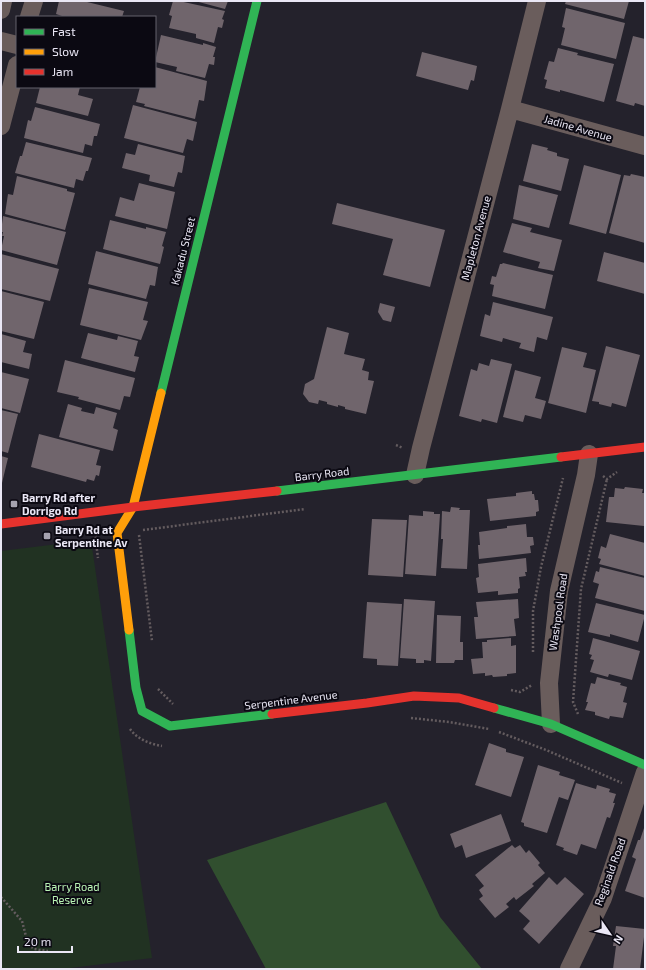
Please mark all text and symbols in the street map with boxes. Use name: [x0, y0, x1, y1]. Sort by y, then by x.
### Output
legend: [16, 16, 156, 88]
text: Fast: [52, 24, 76, 38]
text: Slow: [52, 44, 79, 58]
text: Jam: [52, 64, 73, 78]
street label: Jadine Avenue: [543, 112, 614, 143]
street label: Mapleton Avenue: [458, 194, 493, 282]
street label: Kakadu Street: [168, 215, 197, 286]
street label: Barry Road: [294, 464, 350, 483]
place label: Barry Rd after Dorrigo Rd: [22, 491, 96, 517]
marker: Barry Rd after Dorrigo Rd: [9, 499, 19, 509]
place label: Barry Rd at Serpentine Av: [55, 523, 128, 549]
marker: Barry Rd at Serpentine Av: [42, 531, 52, 541]
street label: Washpool Road: [546, 572, 569, 651]
street label: Serpentine Avenue: [244, 687, 338, 712]
street label: Reginald Road: [591, 836, 628, 908]
park label: Barry Road Reserve: [44, 880, 100, 906]
north arrow: [590, 914, 630, 954]
scale bar: [18, 928, 72, 954]
text: N: [611, 933, 626, 947]
text: 20 m: [24, 934, 51, 948]

